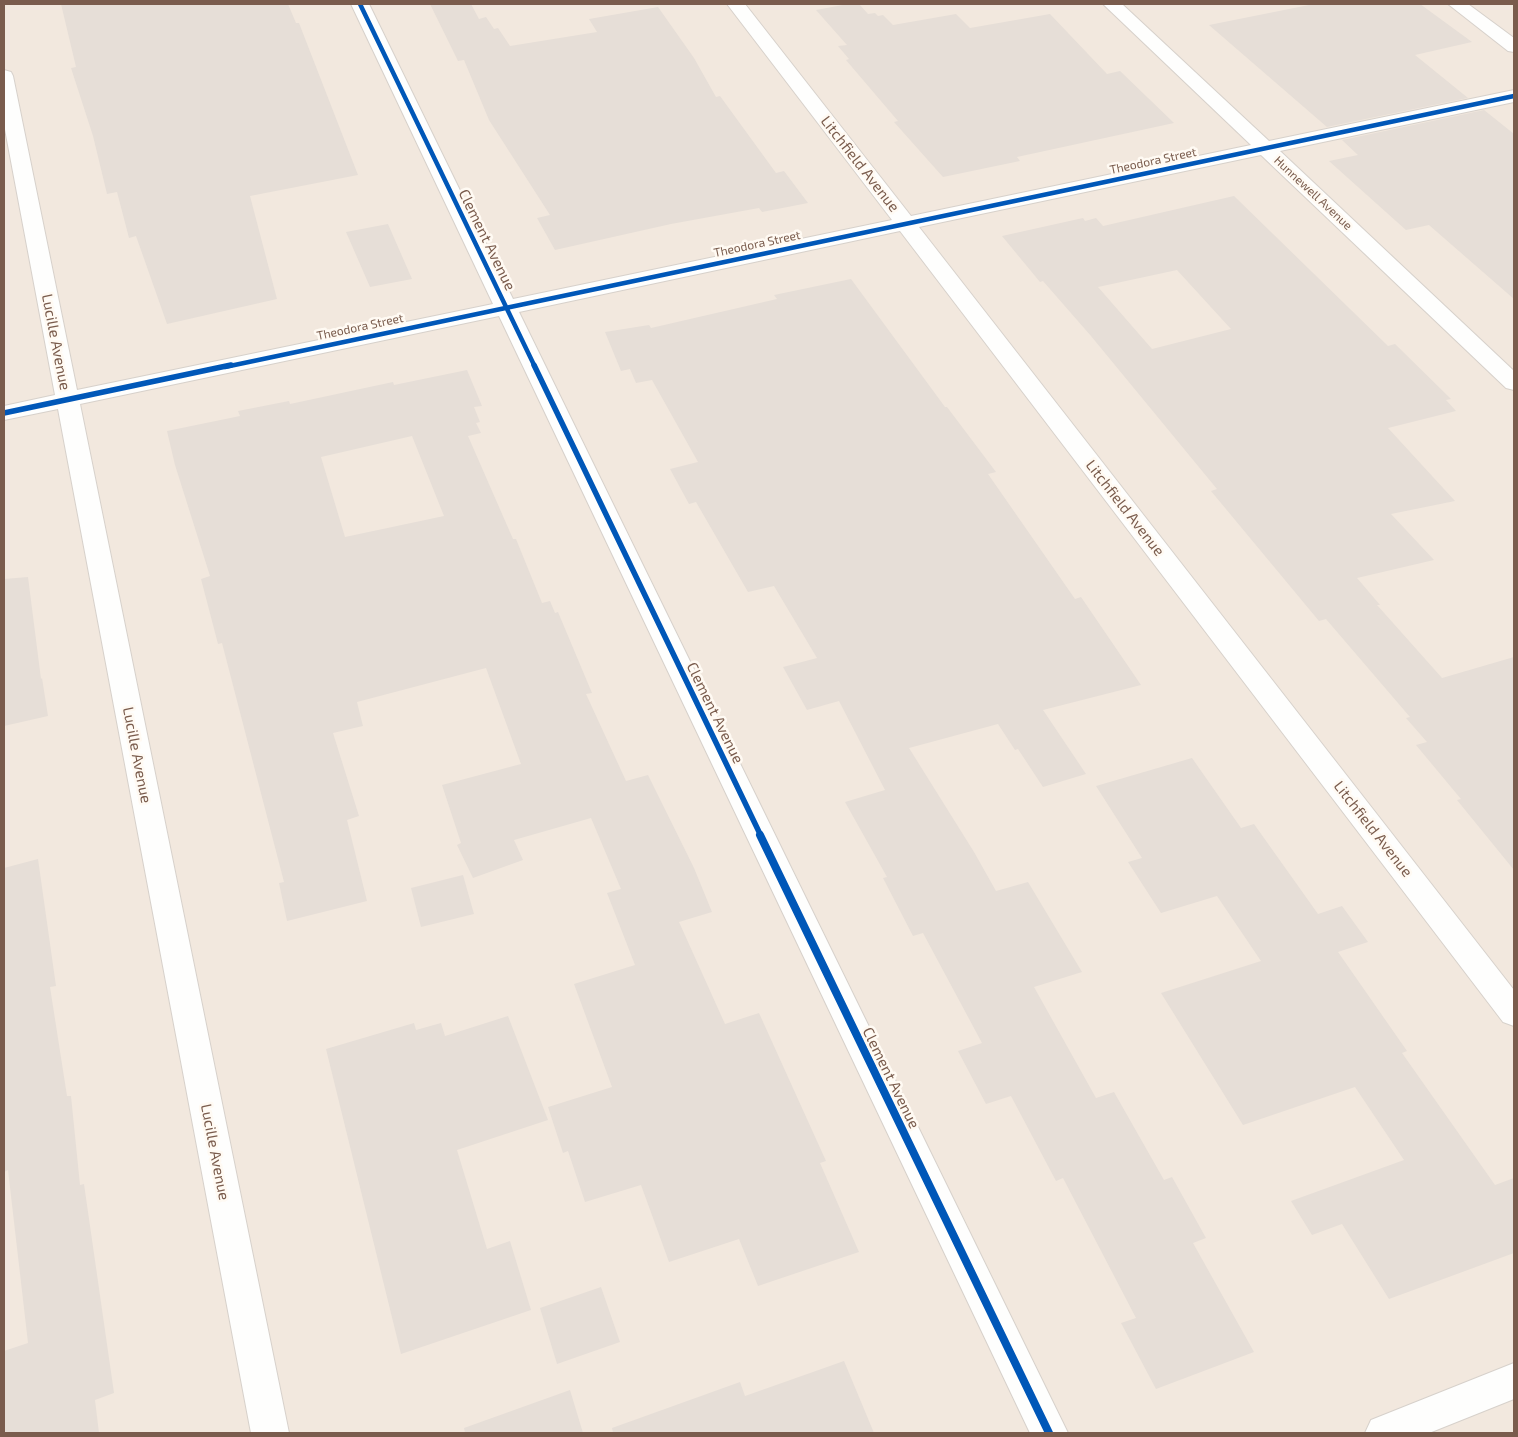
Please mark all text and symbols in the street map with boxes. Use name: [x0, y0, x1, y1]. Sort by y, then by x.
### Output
street label: Litchfield Avenue: [817, 112, 903, 216]
street label: Theodora Street: [1108, 145, 1198, 177]
street label: Hunnewell Avenue: [1271, 153, 1355, 233]
street label: Clement Avenue: [455, 186, 519, 294]
street label: Theodora Street: [712, 228, 802, 260]
street label: Lucille Avenue: [38, 292, 74, 392]
street label: Theodora Street: [315, 311, 405, 343]
street label: Litchfield Avenue: [1082, 456, 1168, 560]
street label: Clement Avenue: [683, 659, 747, 767]
street label: Lucille Avenue: [119, 705, 155, 805]
street label: Litchfield Avenue: [1330, 777, 1416, 881]
street label: Clement Avenue: [859, 1024, 923, 1132]
street label: Lucille Avenue: [197, 1102, 233, 1202]

